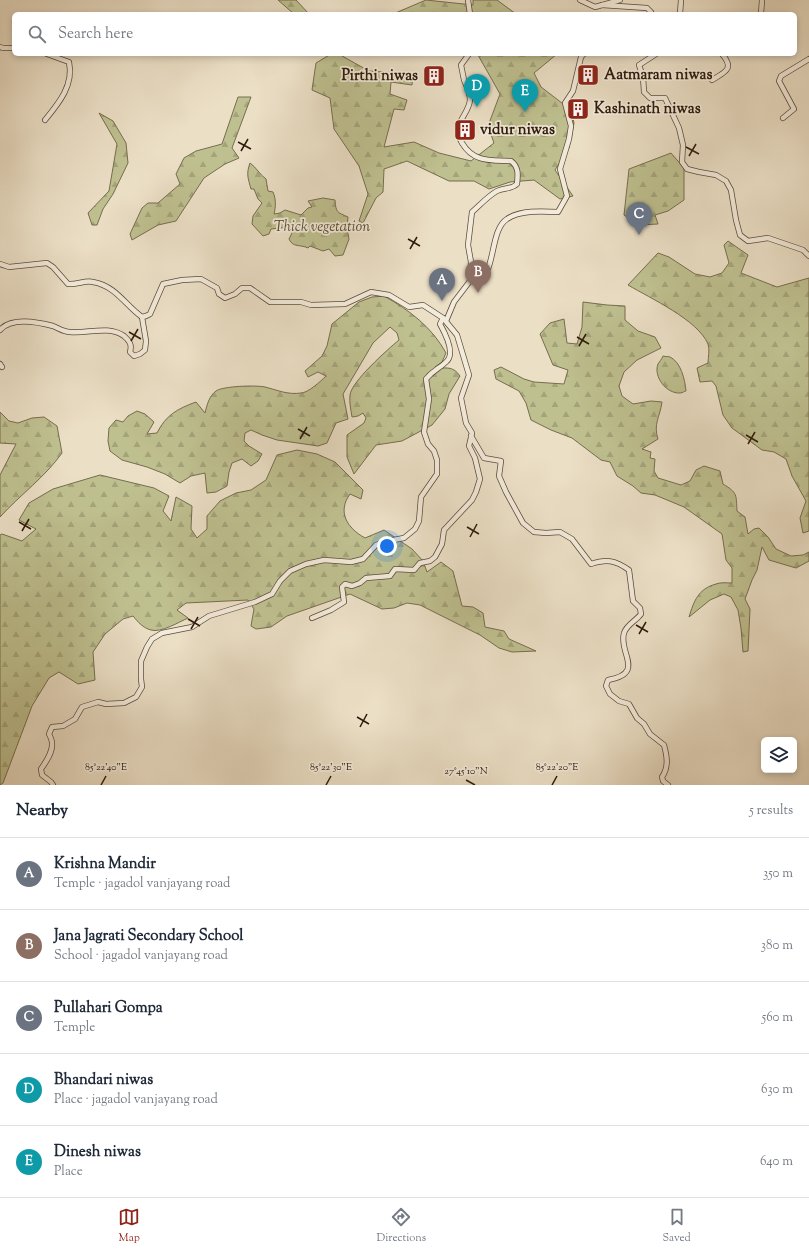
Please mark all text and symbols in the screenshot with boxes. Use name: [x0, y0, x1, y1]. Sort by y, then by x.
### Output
search box: [12, 12, 797, 56]
icon: search: [26, 23, 48, 45]
text: Search here: [58, 24, 133, 45]
building icon: Aatmaram niwas: [575, 62, 601, 88]
building icon: Pirthi niwas: [421, 63, 447, 89]
place label: Aatmaram niwas: [604, 65, 713, 86]
place label: Pirthi niwas: [341, 66, 418, 87]
pin: D: [464, 74, 490, 107]
pin: E: [512, 79, 538, 112]
building icon: Kashinath niwas: [565, 96, 591, 122]
place label: Kashinath niwas: [594, 99, 701, 120]
building icon: vidur niwas: [452, 117, 478, 143]
place label: vidur niwas: [480, 120, 555, 141]
pin: C: [626, 202, 652, 235]
park label: Thick vegetation: [274, 217, 370, 238]
pin: B: [465, 260, 491, 293]
pin: A: [429, 268, 455, 301]
your location: [377, 536, 397, 556]
map controls: [761, 737, 797, 773]
button: layers: [761, 737, 797, 773]
text: 85°22'40"E: [85, 760, 127, 775]
text: 85°22'30"E: [310, 760, 352, 775]
text: 85°22'20"E: [536, 760, 578, 775]
text: 27°45'10"N: [444, 764, 488, 779]
text: Nearby: [16, 799, 68, 823]
text: 5 results: [749, 802, 793, 820]
text: Krishna Mandir: [54, 854, 156, 875]
text: A: [24, 865, 34, 883]
text: 350 m: [763, 865, 793, 883]
text: Temple · jagadol vanjayang road: [54, 875, 230, 893]
text: Jana Jagrati Secondary School: [54, 926, 244, 947]
text: B: [25, 937, 33, 955]
text: 380 m: [761, 937, 793, 955]
text: School · jagadol vanjayang road: [54, 947, 228, 965]
text: Pullahari Gompa: [54, 998, 163, 1019]
text: C: [24, 1009, 34, 1027]
text: 560 m: [762, 1009, 793, 1027]
text: Temple: [54, 1019, 95, 1037]
text: Bhandari niwas: [54, 1070, 153, 1091]
text: D: [24, 1081, 34, 1099]
text: 630 m: [761, 1081, 793, 1099]
text: Place · jagadol vanjayang road: [54, 1091, 218, 1109]
text: Dinesh niwas: [54, 1142, 141, 1163]
text: E: [25, 1153, 33, 1171]
text: 640 m: [760, 1153, 793, 1171]
text: Place: [54, 1163, 83, 1181]
tab: Map: [118, 1206, 140, 1246]
tab: Directions: [377, 1206, 426, 1246]
tab: Saved: [663, 1206, 691, 1246]

